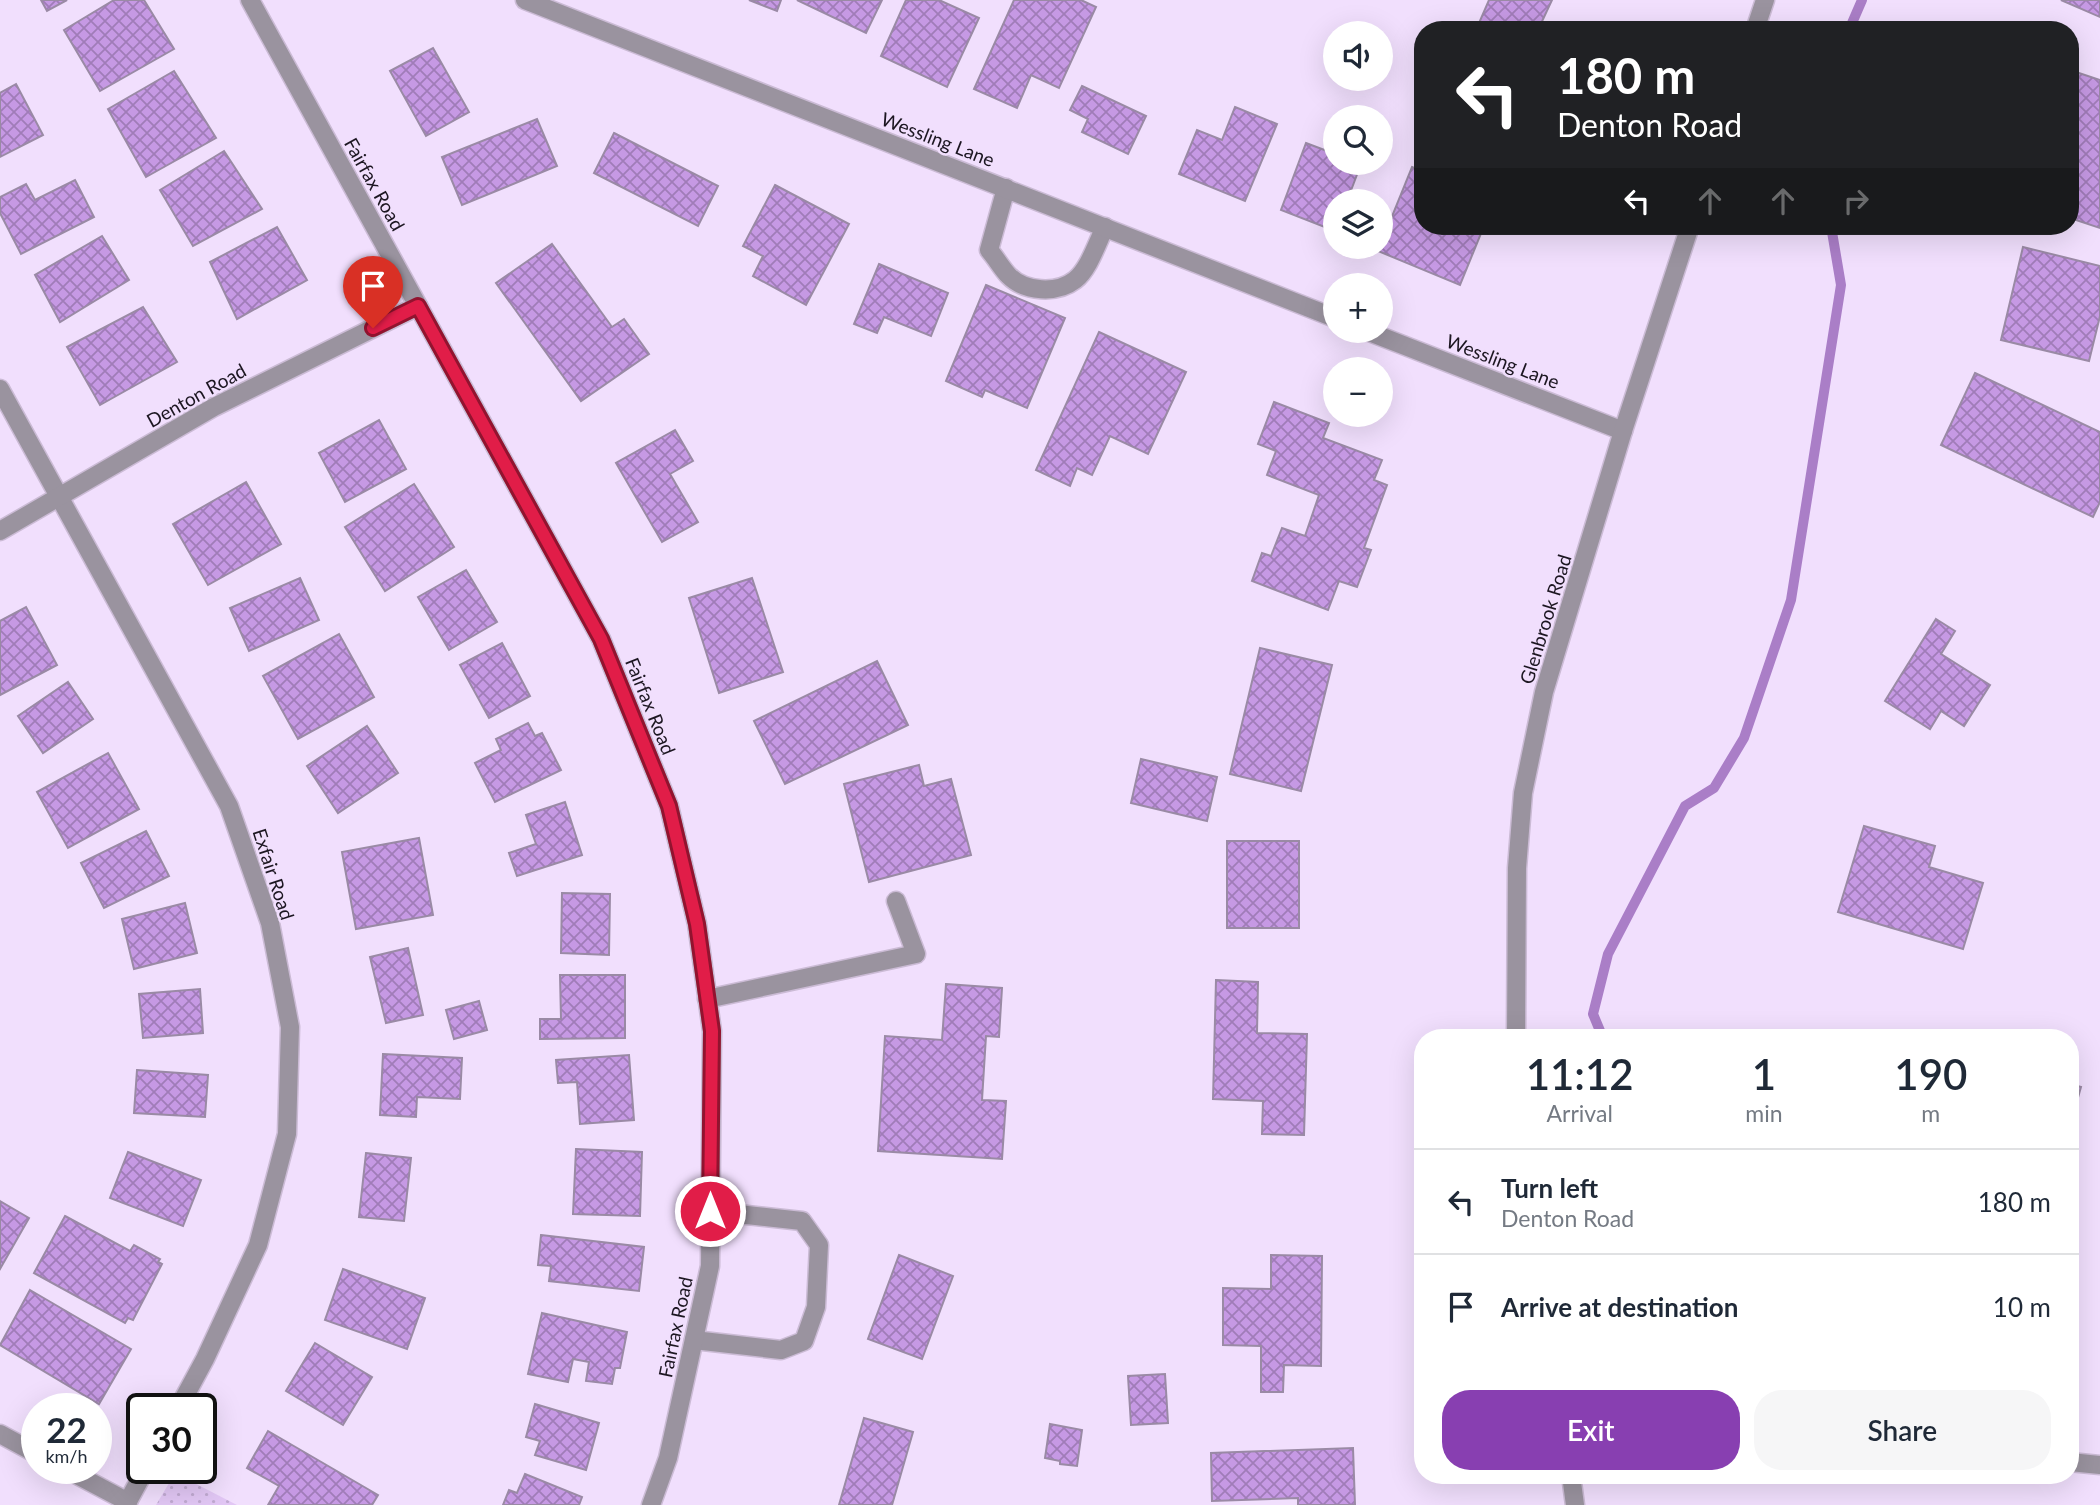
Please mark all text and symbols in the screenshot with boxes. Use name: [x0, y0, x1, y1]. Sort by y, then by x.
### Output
map controls: [1323, 21, 1393, 427]
button: sound: [1323, 21, 1393, 91]
text: 180 m: [1557, 46, 1695, 104]
icon: left: [1442, 49, 1533, 140]
button: search: [1323, 105, 1393, 175]
text: Denton Road: [1557, 105, 1742, 144]
street label: Wessling Lane: [878, 107, 998, 171]
street label: Fairfax Road: [340, 133, 410, 235]
icon: left: [1618, 182, 1656, 220]
icon: ahead: [1691, 182, 1729, 220]
icon: ahead: [1764, 182, 1802, 220]
icon: right: [1837, 182, 1875, 220]
button: layers: [1323, 189, 1393, 259]
pin: [343, 256, 403, 328]
icon: arrive: [354, 267, 392, 305]
button: +: [1323, 273, 1393, 343]
street label: Wessling Lane: [1443, 329, 1563, 393]
button: −: [1323, 357, 1393, 427]
street label: Denton Road: [142, 358, 250, 432]
street label: Glenbrook Road: [1514, 551, 1576, 687]
street label: Fairfax Road: [621, 654, 681, 758]
street label: Exfair Road: [248, 825, 300, 923]
text: 11:12: [1526, 1049, 1634, 1099]
text: 1: [1752, 1049, 1776, 1099]
text: 190: [1894, 1049, 1967, 1099]
text: Arrival: [1547, 1099, 1613, 1127]
text: min: [1745, 1099, 1783, 1127]
text: m: [1921, 1099, 1940, 1127]
text: Turn left: [1501, 1172, 1598, 1204]
position arrow: [673, 1174, 747, 1248]
icon: left: [1442, 1183, 1480, 1221]
text: 180 m: [1978, 1186, 2051, 1218]
text: Denton Road: [1501, 1204, 1634, 1232]
street label: Fairfax Road: [653, 1274, 697, 1380]
icon: arrive: [1442, 1288, 1480, 1326]
text: Arrive at destination: [1501, 1291, 1738, 1323]
text: 10 m: [1993, 1291, 2051, 1323]
button: Exit: [1442, 1390, 1740, 1470]
button: Share: [1754, 1390, 2051, 1470]
speed limit sign: 30: [126, 1393, 217, 1484]
text: 22: [46, 1408, 87, 1450]
text: km/h: [45, 1445, 88, 1467]

